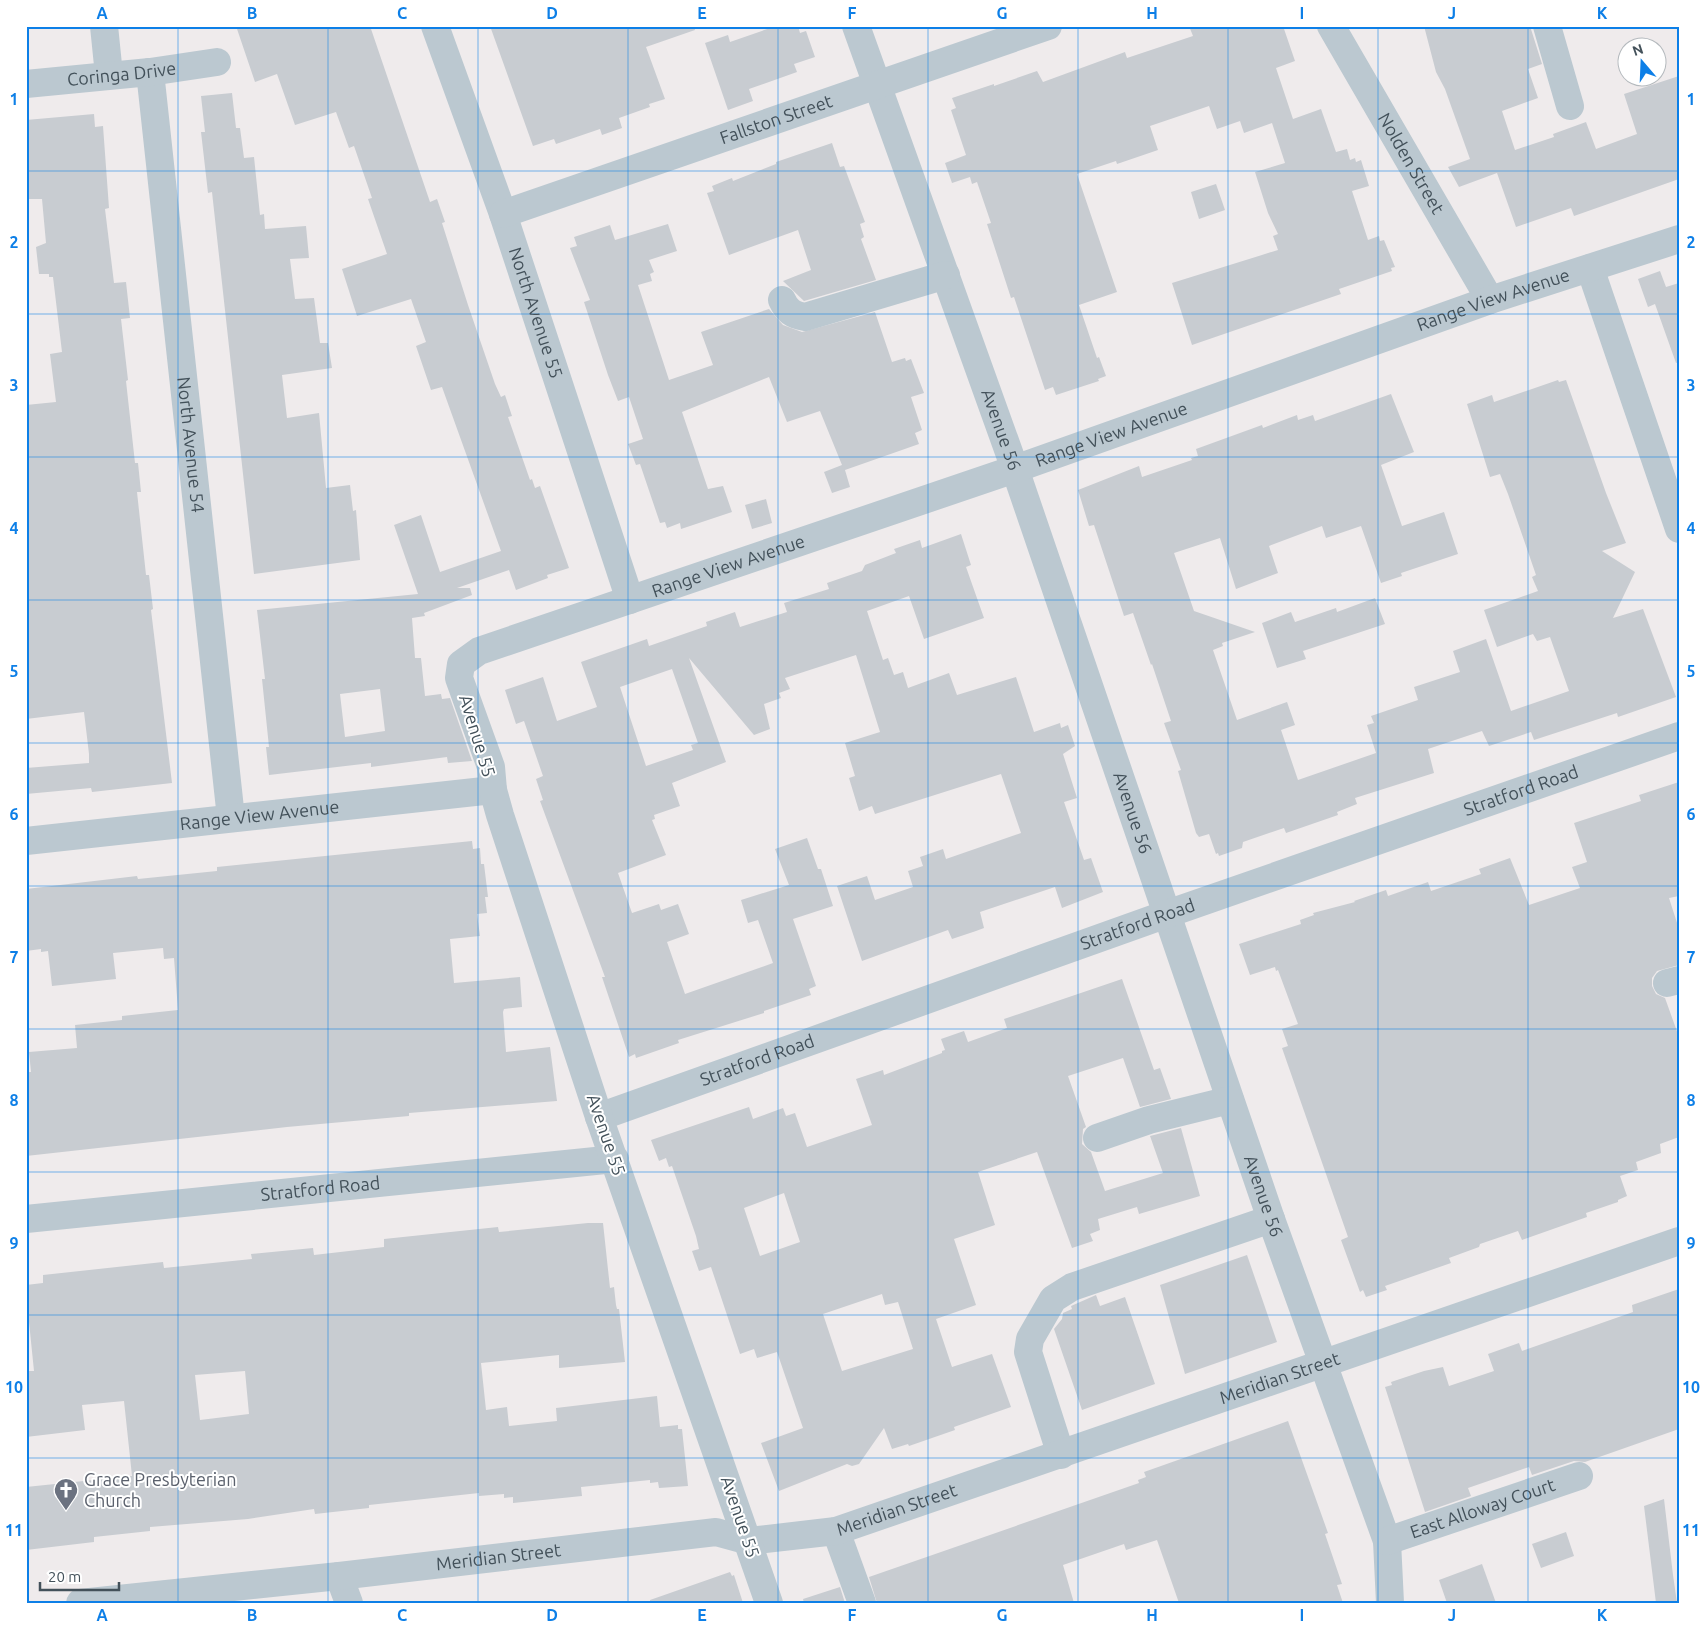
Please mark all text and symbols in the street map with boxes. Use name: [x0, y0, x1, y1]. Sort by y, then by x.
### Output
text: A: [96, 4, 108, 22]
text: B: [247, 4, 257, 22]
text: C: [397, 4, 407, 22]
text: D: [546, 4, 558, 22]
text: E: [697, 4, 707, 22]
text: F: [848, 4, 857, 22]
text: G: [996, 4, 1008, 22]
text: H: [1146, 4, 1158, 22]
text: I: [1300, 4, 1304, 22]
text: J: [1448, 4, 1456, 22]
text: K: [1597, 4, 1608, 22]
north arrow: [1618, 38, 1668, 88]
text: N: [1630, 40, 1645, 59]
street label: Coringa Drive: [66, 57, 177, 89]
text: 1: [9, 90, 19, 108]
street label: Fallston Street: [717, 90, 835, 147]
text: 1: [1686, 90, 1696, 108]
street label: Nolden Street: [1375, 109, 1449, 217]
text: 2: [9, 233, 19, 251]
text: 2: [1686, 233, 1696, 251]
street label: North Avenue 55: [506, 244, 567, 381]
street label: Range View Avenue: [1414, 264, 1572, 334]
text: 3: [9, 376, 19, 394]
street label: North Avenue 54: [174, 376, 209, 514]
text: 3: [1686, 376, 1696, 394]
street label: Avenue 56: [978, 386, 1026, 473]
street label: Range View Avenue: [1032, 397, 1190, 470]
text: 4: [9, 519, 19, 537]
text: 4: [1686, 519, 1696, 537]
street label: Range View Avenue: [649, 530, 807, 601]
text: 5: [9, 662, 19, 680]
text: 5: [1686, 662, 1696, 680]
street label: Avenue 55: [456, 692, 500, 779]
street label: Stratford Road: [1461, 761, 1581, 819]
street label: Avenue 56: [1110, 769, 1157, 856]
street label: Range View Avenue: [179, 796, 340, 833]
text: 6: [9, 805, 19, 823]
text: 6: [1686, 805, 1696, 823]
street label: Stratford Road: [1077, 894, 1197, 953]
text: 7: [9, 948, 19, 966]
text: 7: [1686, 948, 1696, 966]
street label: Stratford Road: [697, 1030, 817, 1089]
text: 8: [9, 1091, 19, 1109]
street label: Avenue 55: [584, 1091, 630, 1178]
text: 8: [1686, 1091, 1696, 1109]
street label: Avenue 56: [1241, 1152, 1288, 1239]
street label: Stratford Road: [260, 1172, 381, 1204]
text: 9: [9, 1234, 19, 1252]
text: 9: [1686, 1234, 1696, 1252]
street label: Meridian Street: [1217, 1348, 1342, 1407]
text: 10: [5, 1378, 23, 1396]
text: 10: [1682, 1378, 1700, 1396]
place label: Grace Presbyterian Church: [84, 1469, 237, 1510]
street label: Avenue 55: [718, 1473, 764, 1560]
street label: East Alloway Court: [1407, 1474, 1557, 1541]
church icon: Grace Presbyterian Church: [53, 1477, 79, 1511]
street label: Meridian Street: [834, 1479, 959, 1539]
text: 11: [5, 1521, 23, 1539]
text: 11: [1682, 1521, 1700, 1539]
street label: Meridian Street: [435, 1539, 562, 1574]
scale bar: [40, 1559, 119, 1591]
text: 20 m: [48, 1568, 81, 1585]
text: A: [96, 1606, 108, 1624]
text: B: [247, 1606, 257, 1624]
text: C: [397, 1606, 407, 1624]
text: D: [546, 1606, 558, 1624]
text: E: [697, 1606, 707, 1624]
text: F: [848, 1606, 857, 1624]
text: G: [996, 1606, 1008, 1624]
text: H: [1146, 1606, 1158, 1624]
text: I: [1300, 1606, 1304, 1624]
text: J: [1448, 1606, 1456, 1624]
text: K: [1597, 1606, 1608, 1624]

